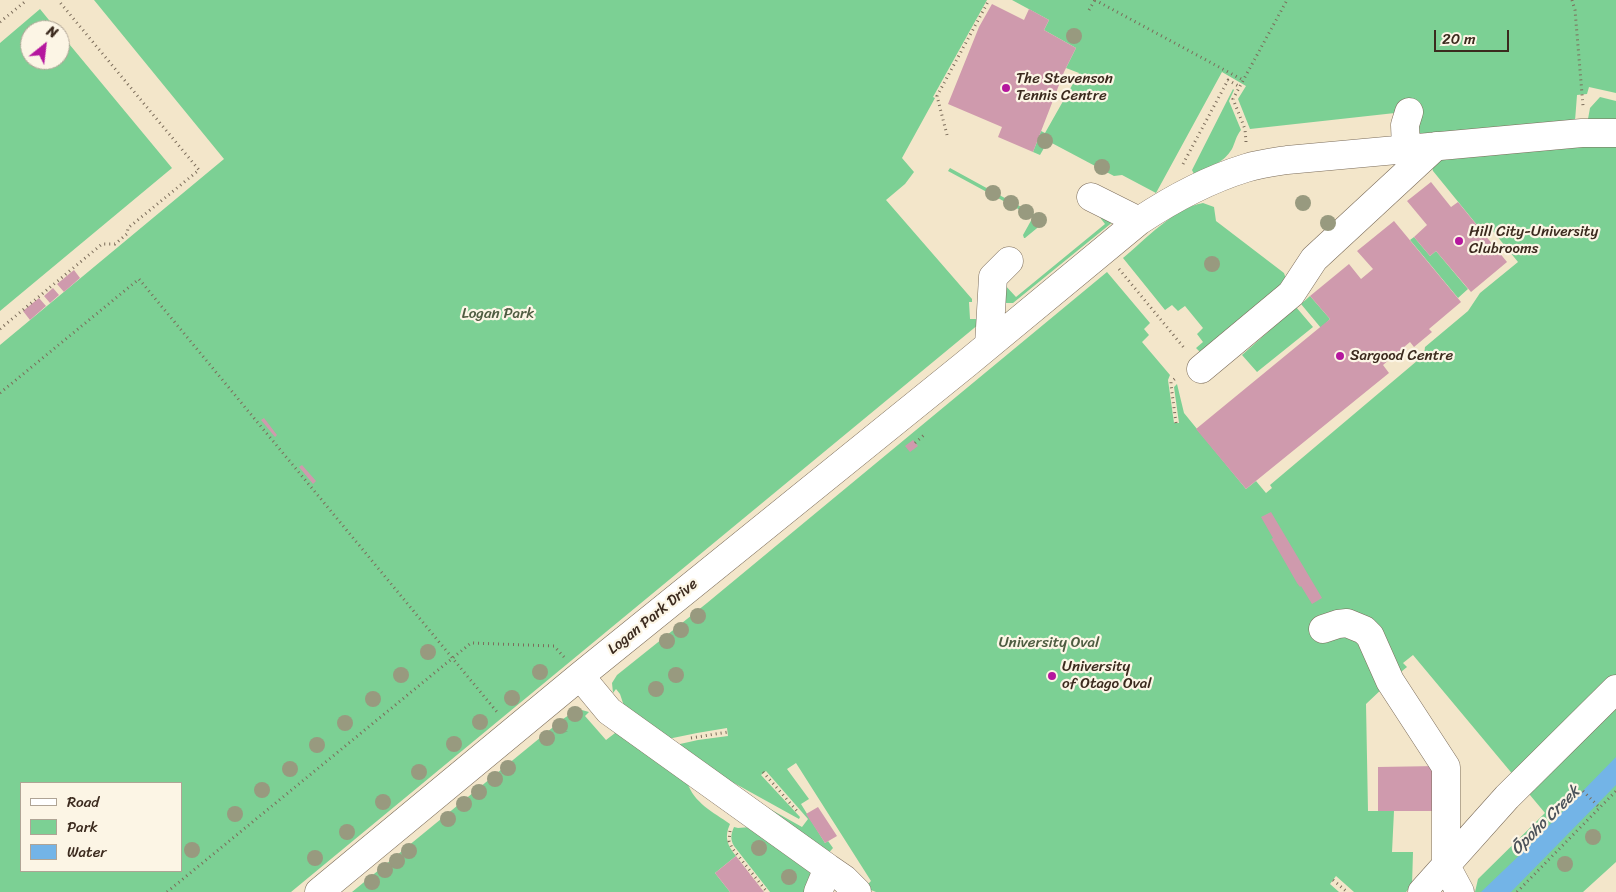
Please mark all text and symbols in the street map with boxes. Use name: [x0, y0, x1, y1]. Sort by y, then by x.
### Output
text: N: [42, 19, 62, 46]
north arrow: [20, 20, 70, 70]
scale bar: [1436, 20, 1511, 52]
text: 20 m: [1442, 26, 1476, 52]
place label: The Stevenson Tennis Centre: [1016, 70, 1113, 105]
marker: The Stevenson Tennis Centre: [1000, 82, 1012, 94]
place label: Hill City-University Clubrooms: [1469, 223, 1598, 258]
marker: Hill City-University Clubrooms: [1453, 235, 1465, 247]
park label: Logan Park: [462, 305, 534, 323]
place label: Sargood Centre: [1350, 347, 1453, 365]
marker: Sargood Centre: [1334, 350, 1346, 362]
street label: Logan Park Drive: [605, 575, 701, 659]
park label: University Oval: [999, 634, 1099, 652]
place label: University of Otago Oval: [1062, 658, 1152, 693]
marker: University of Otago Oval: [1046, 670, 1058, 682]
legend: [20, 782, 182, 872]
water label: Ōpoho Creek: [1508, 783, 1584, 859]
text: Road: [67, 789, 99, 815]
text: Park: [67, 814, 98, 840]
text: Water: [67, 839, 107, 865]

